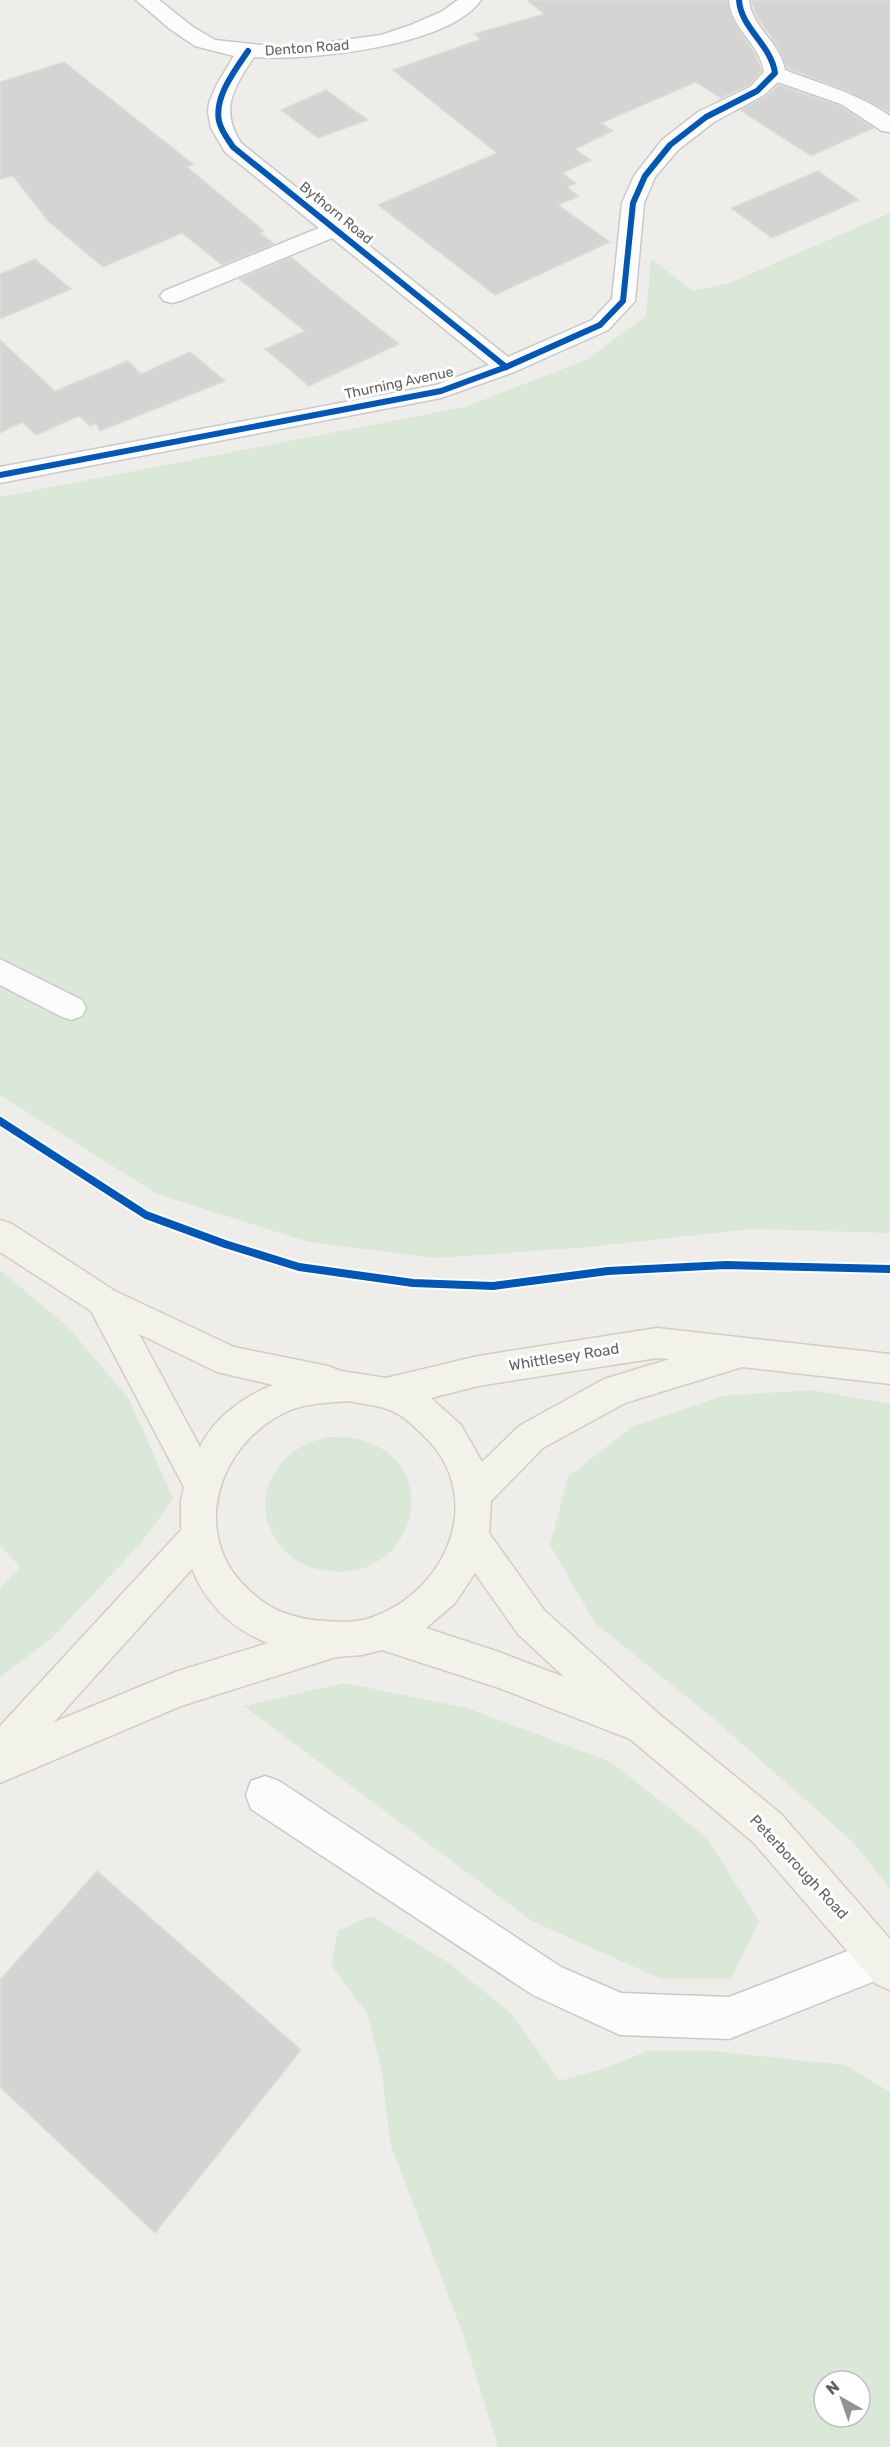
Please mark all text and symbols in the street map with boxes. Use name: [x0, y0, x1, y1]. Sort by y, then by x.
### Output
street label: Denton Road: [264, 37, 350, 59]
street label: Bythorn Road: [296, 178, 376, 248]
street label: Thurning Avenue: [343, 363, 455, 403]
street label: Whittlesey Road: [508, 1339, 620, 1375]
street label: Peterborough Road: [746, 1811, 852, 1923]
north arrow: [812, 2369, 872, 2429]
text: N: [822, 2377, 843, 2399]

